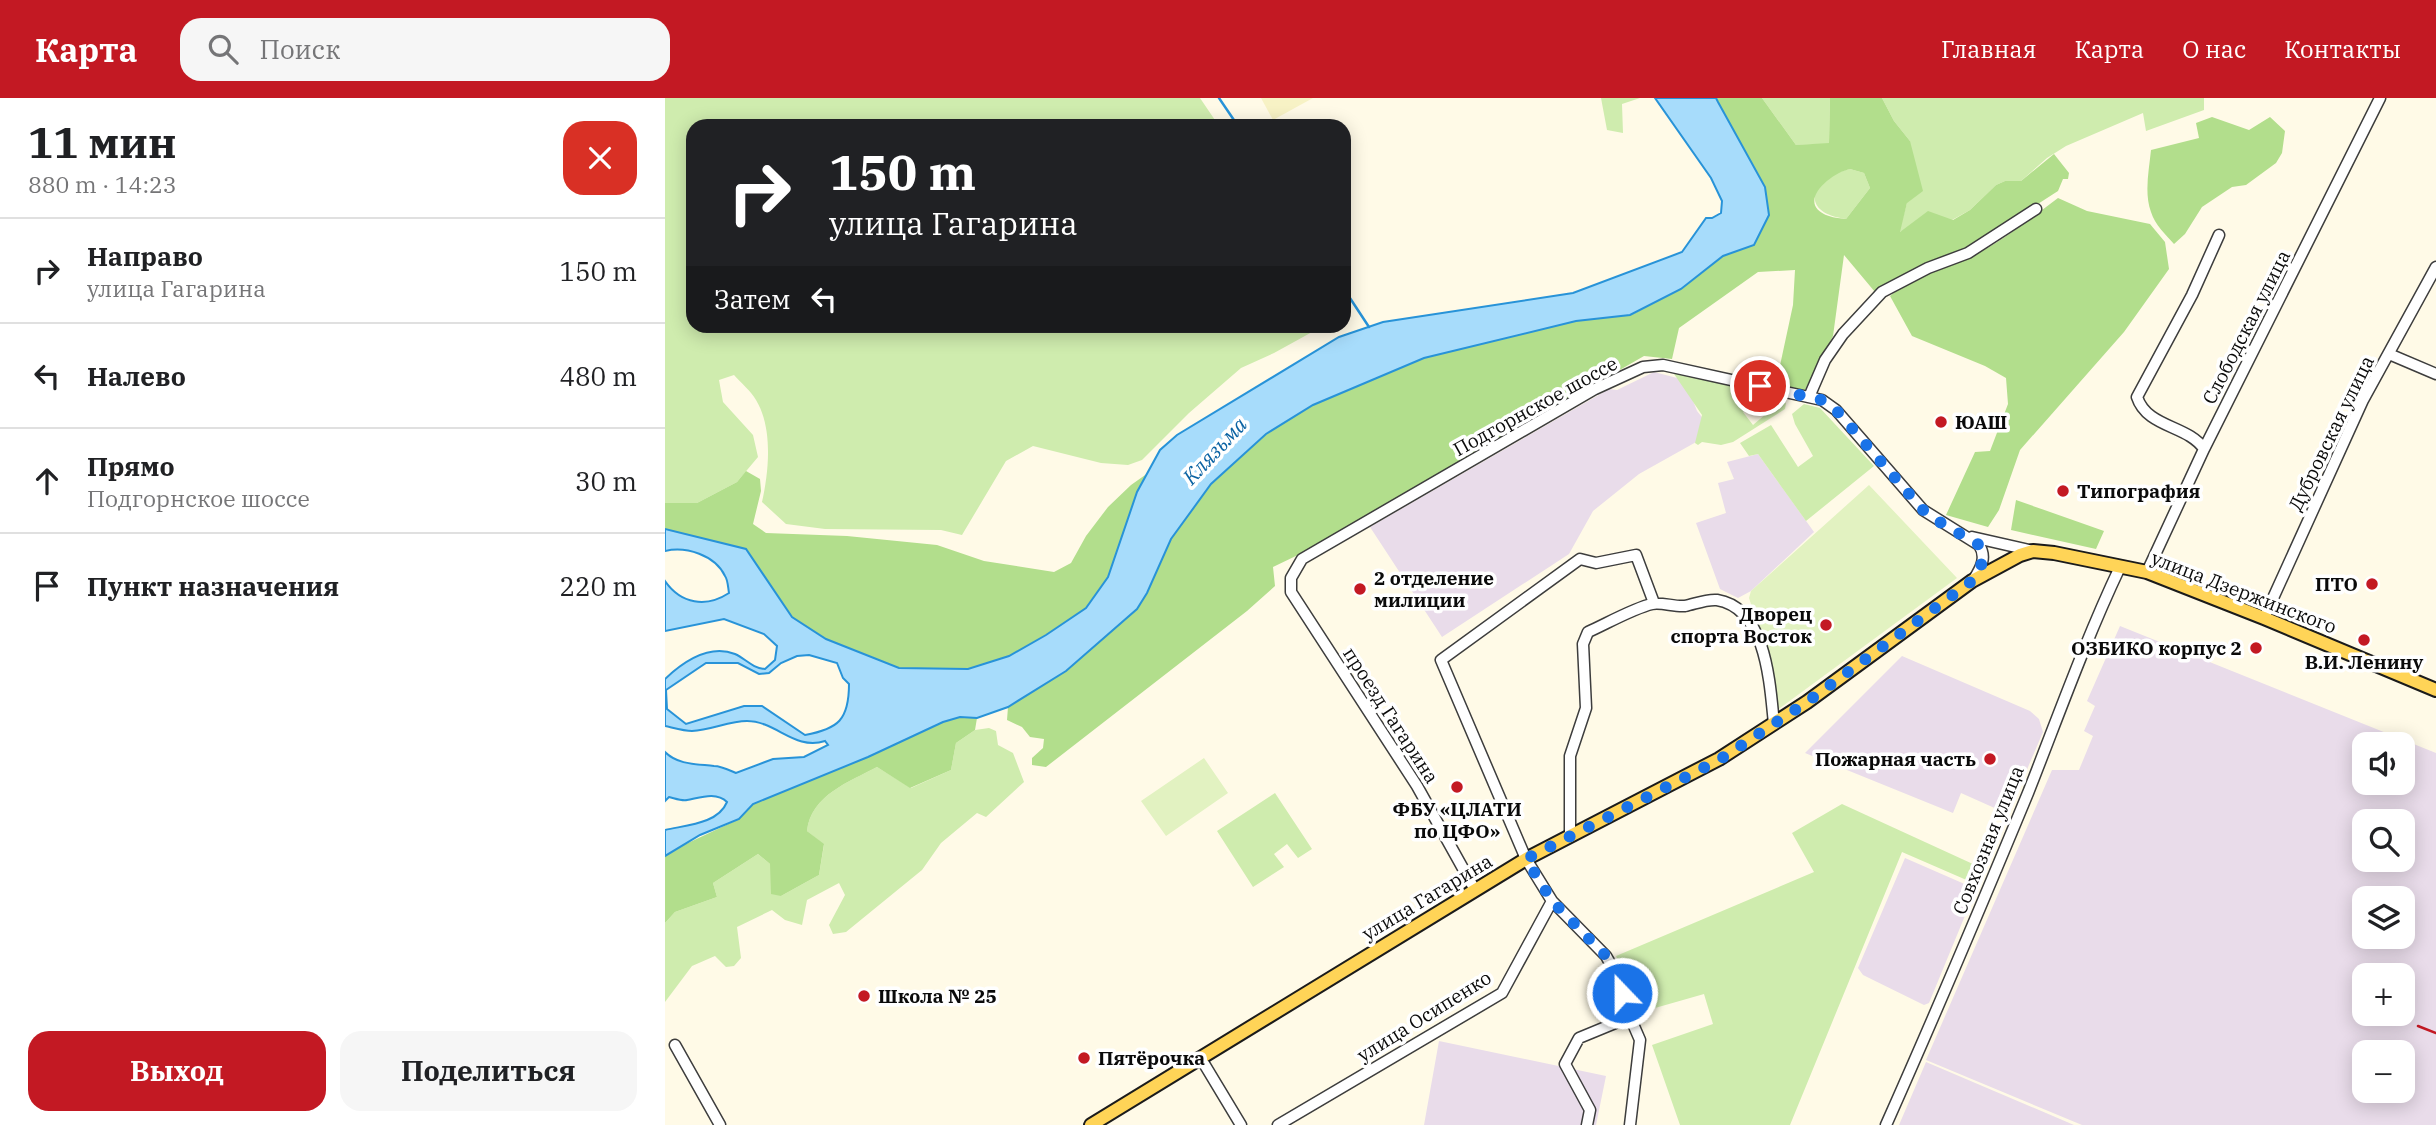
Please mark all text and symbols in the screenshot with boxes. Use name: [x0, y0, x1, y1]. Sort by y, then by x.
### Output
search box: [180, 18, 670, 81]
text: Карта: [35, 28, 138, 71]
icon: search: [204, 30, 242, 68]
text: Поиск: [260, 32, 340, 66]
text: Главная: [1941, 33, 2037, 65]
text: Карта: [2075, 33, 2144, 65]
text: О нас: [2182, 33, 2246, 65]
text: Контакты: [2284, 33, 2401, 65]
text: 11 мин: [28, 115, 176, 170]
button: close: [563, 121, 637, 195]
text: 150 m: [829, 140, 976, 203]
icon: right: [714, 147, 805, 238]
text: 880 m · 14:23: [28, 169, 177, 199]
text: улица Гагарина: [829, 202, 1078, 244]
text: Направо: [87, 239, 203, 273]
street label: Слободская улица: [2197, 246, 2295, 408]
icon: right: [28, 252, 66, 290]
text: 150 m: [559, 254, 637, 288]
text: улица Гагарина: [87, 273, 266, 303]
icon: left: [805, 280, 843, 318]
text: Затем: [714, 282, 791, 316]
street label: Подгорнское шоссе: [1449, 351, 1621, 461]
street label: Дубровская улица: [2283, 352, 2379, 514]
pin: [1730, 356, 1790, 416]
icon: left: [28, 357, 66, 395]
text: Налево: [87, 359, 186, 393]
text: 480 m: [559, 359, 637, 393]
icon: arrive: [1741, 367, 1779, 405]
water label: Клязьма: [1175, 410, 1253, 491]
place label: ЮАШ: [1955, 410, 2007, 434]
marker: ЮАШ: [1933, 414, 1949, 430]
text: Прямо: [87, 449, 175, 483]
icon: ahead: [28, 462, 66, 500]
text: 30 m: [575, 464, 637, 498]
place label: Типография: [2077, 479, 2200, 503]
text: Подгорнское шоссе: [87, 483, 310, 513]
marker: Типография: [2055, 483, 2071, 499]
street label: улица Дзержинского: [2148, 546, 2340, 638]
place label: 2 отделение милиции: [1374, 566, 1494, 612]
icon: arrive: [28, 567, 66, 605]
text: Пункт назначения: [87, 569, 339, 603]
text: 220 m: [559, 569, 637, 603]
place label: ПТО: [2315, 572, 2358, 596]
marker: ПТО: [2364, 576, 2380, 592]
marker: 2 отделение милиции: [1352, 581, 1368, 597]
place label: Дворец спорта Восток: [1671, 602, 1812, 648]
marker: Дворец спорта Восток: [1818, 617, 1834, 633]
marker: В.И. Ленину: [2356, 632, 2372, 648]
place label: ОЗБИКО корпус 2: [2071, 636, 2242, 660]
marker: ОЗБИКО корпус 2: [2248, 640, 2264, 656]
street label: проезд Гагарина: [1338, 642, 1444, 788]
place label: В.И. Ленину: [2305, 650, 2424, 674]
map controls: [2352, 732, 2415, 1103]
button: sound: [2352, 732, 2415, 795]
place label: Пожарная часть: [1815, 747, 1976, 771]
marker: Пожарная часть: [1982, 751, 1998, 767]
street label: Совхозная улица: [1947, 762, 2029, 918]
marker: ФБУ «ЦЛАТИ по ЦФО»: [1449, 779, 1465, 795]
place label: ФБУ «ЦЛАТИ по ЦФО»: [1392, 797, 1522, 843]
button: search: [2352, 809, 2415, 872]
street label: улица Гагарина: [1358, 849, 1496, 945]
button: layers: [2352, 886, 2415, 949]
position arrow: [1585, 956, 1659, 1030]
button: +: [2352, 963, 2415, 1026]
street label: улица Осипенко: [1353, 965, 1495, 1067]
place label: Школа № 25: [878, 984, 997, 1008]
marker: Школа № 25: [856, 988, 872, 1004]
button: Выход: [28, 1031, 326, 1111]
button: Поделиться: [340, 1031, 637, 1111]
button: −: [2352, 1040, 2415, 1103]
place label: Пятёрочка: [1098, 1046, 1205, 1070]
marker: Пятёрочка: [1076, 1050, 1092, 1066]

